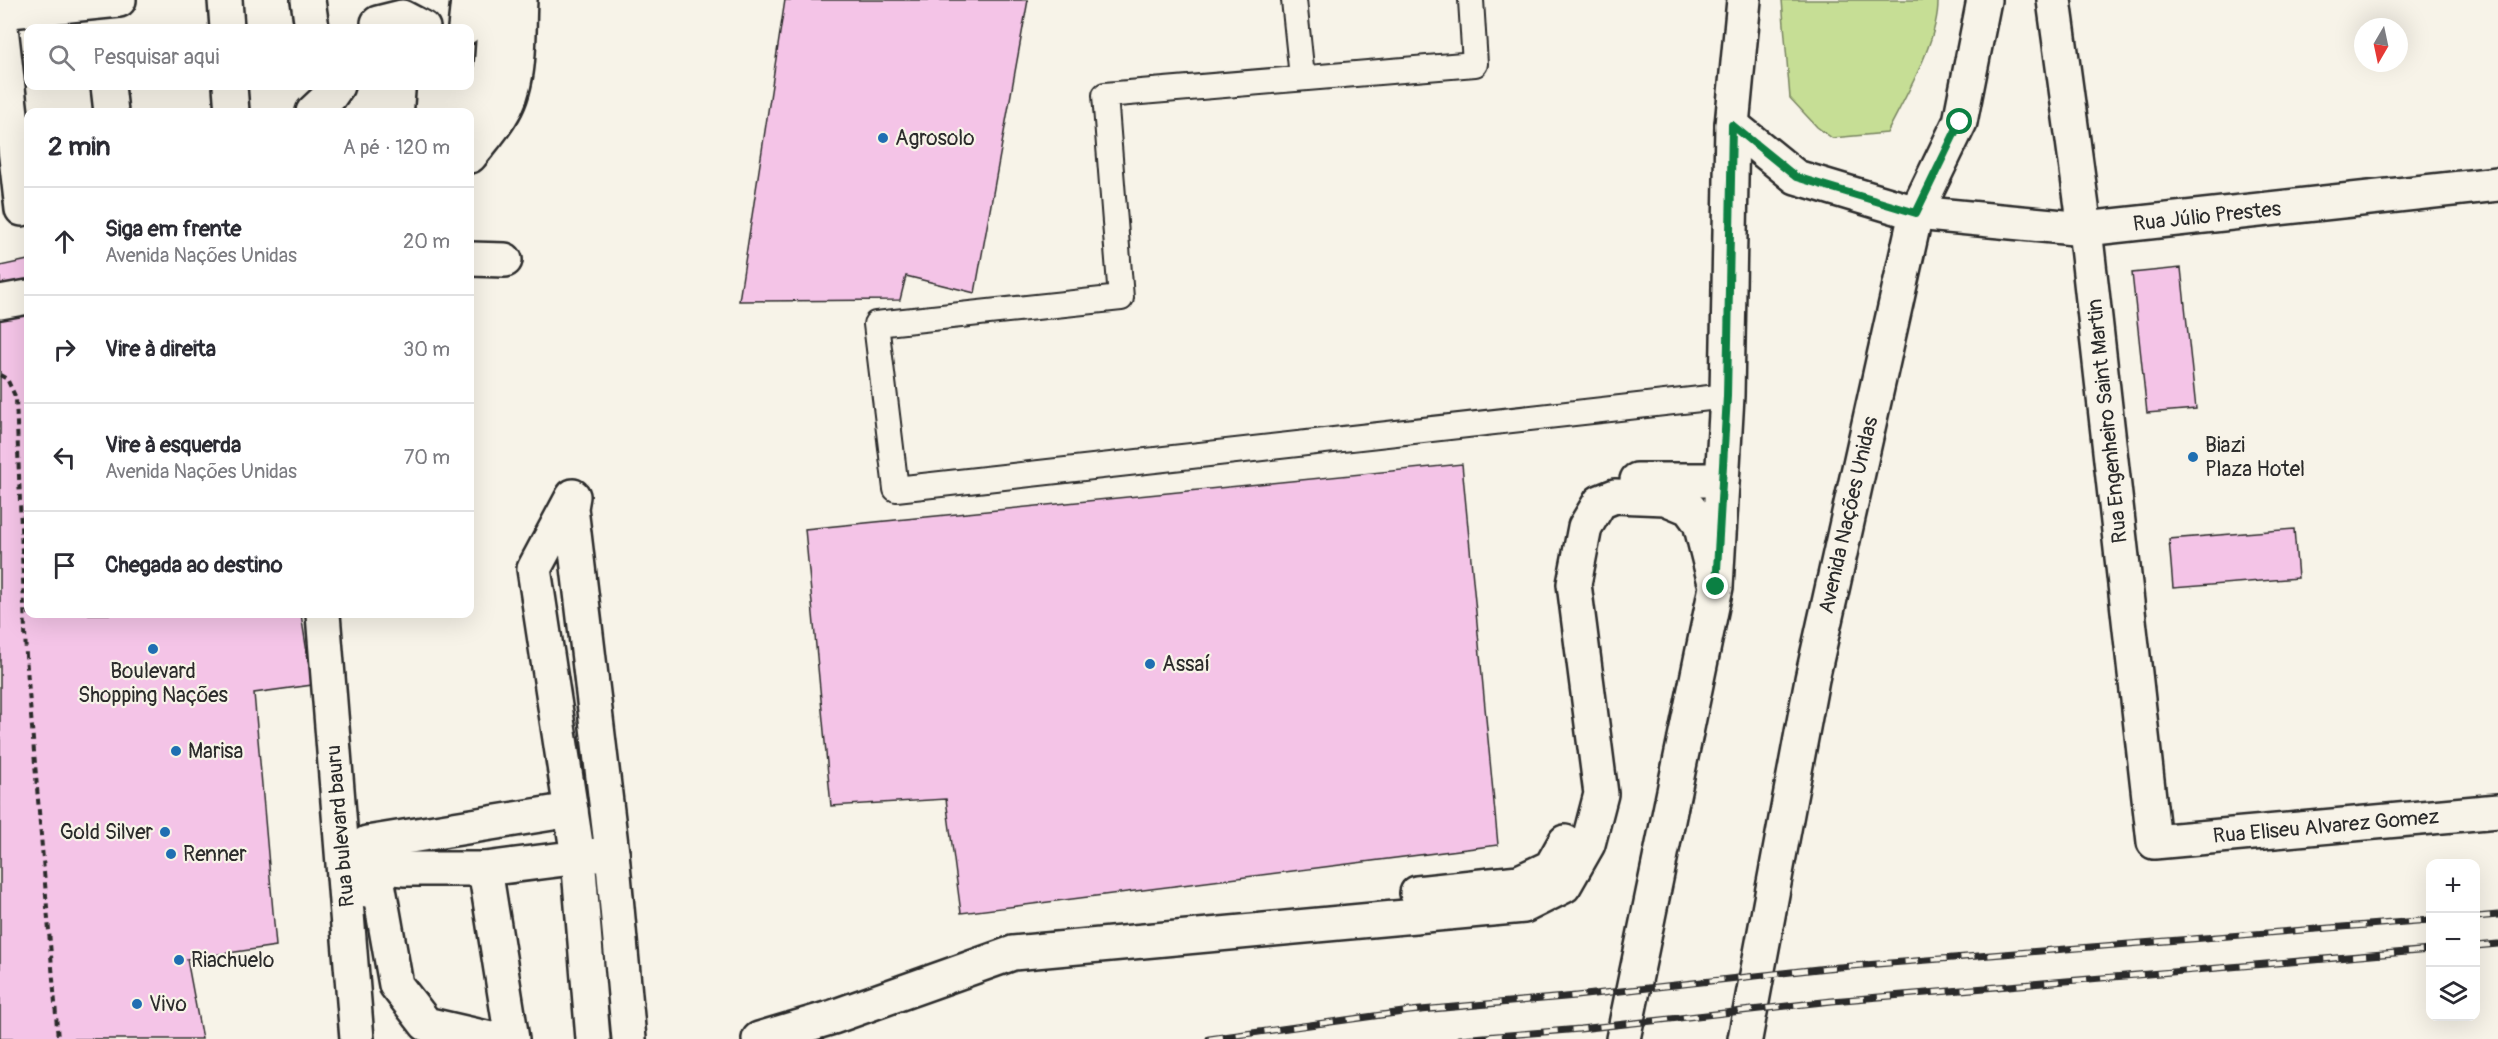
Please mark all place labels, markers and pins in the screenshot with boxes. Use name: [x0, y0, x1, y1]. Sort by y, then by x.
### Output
place label: Agrosolo: [895, 125, 975, 152]
marker: Agrosolo: [876, 131, 890, 145]
place label: Biazi Plaza Hotel: [2205, 432, 2305, 483]
marker: Biazi Plaza Hotel: [2186, 450, 2200, 464]
marker: Boulevard Shopping Nações: [146, 642, 160, 656]
place label: Assaí: [1162, 651, 1210, 678]
marker: Assaí: [1143, 657, 1157, 671]
place label: Boulevard Shopping Nações: [78, 658, 229, 709]
place label: Marisa: [188, 738, 243, 765]
marker: Marisa: [169, 744, 183, 758]
place label: Gold Silver: [60, 819, 153, 846]
marker: Gold Silver: [158, 825, 172, 839]
place label: Renner: [183, 841, 247, 868]
marker: Renner: [164, 847, 178, 861]
place label: Riachuelo: [191, 947, 274, 974]
marker: Riachuelo: [172, 953, 186, 967]
place label: Vivo: [149, 991, 187, 1018]
marker: Vivo: [130, 997, 144, 1011]

